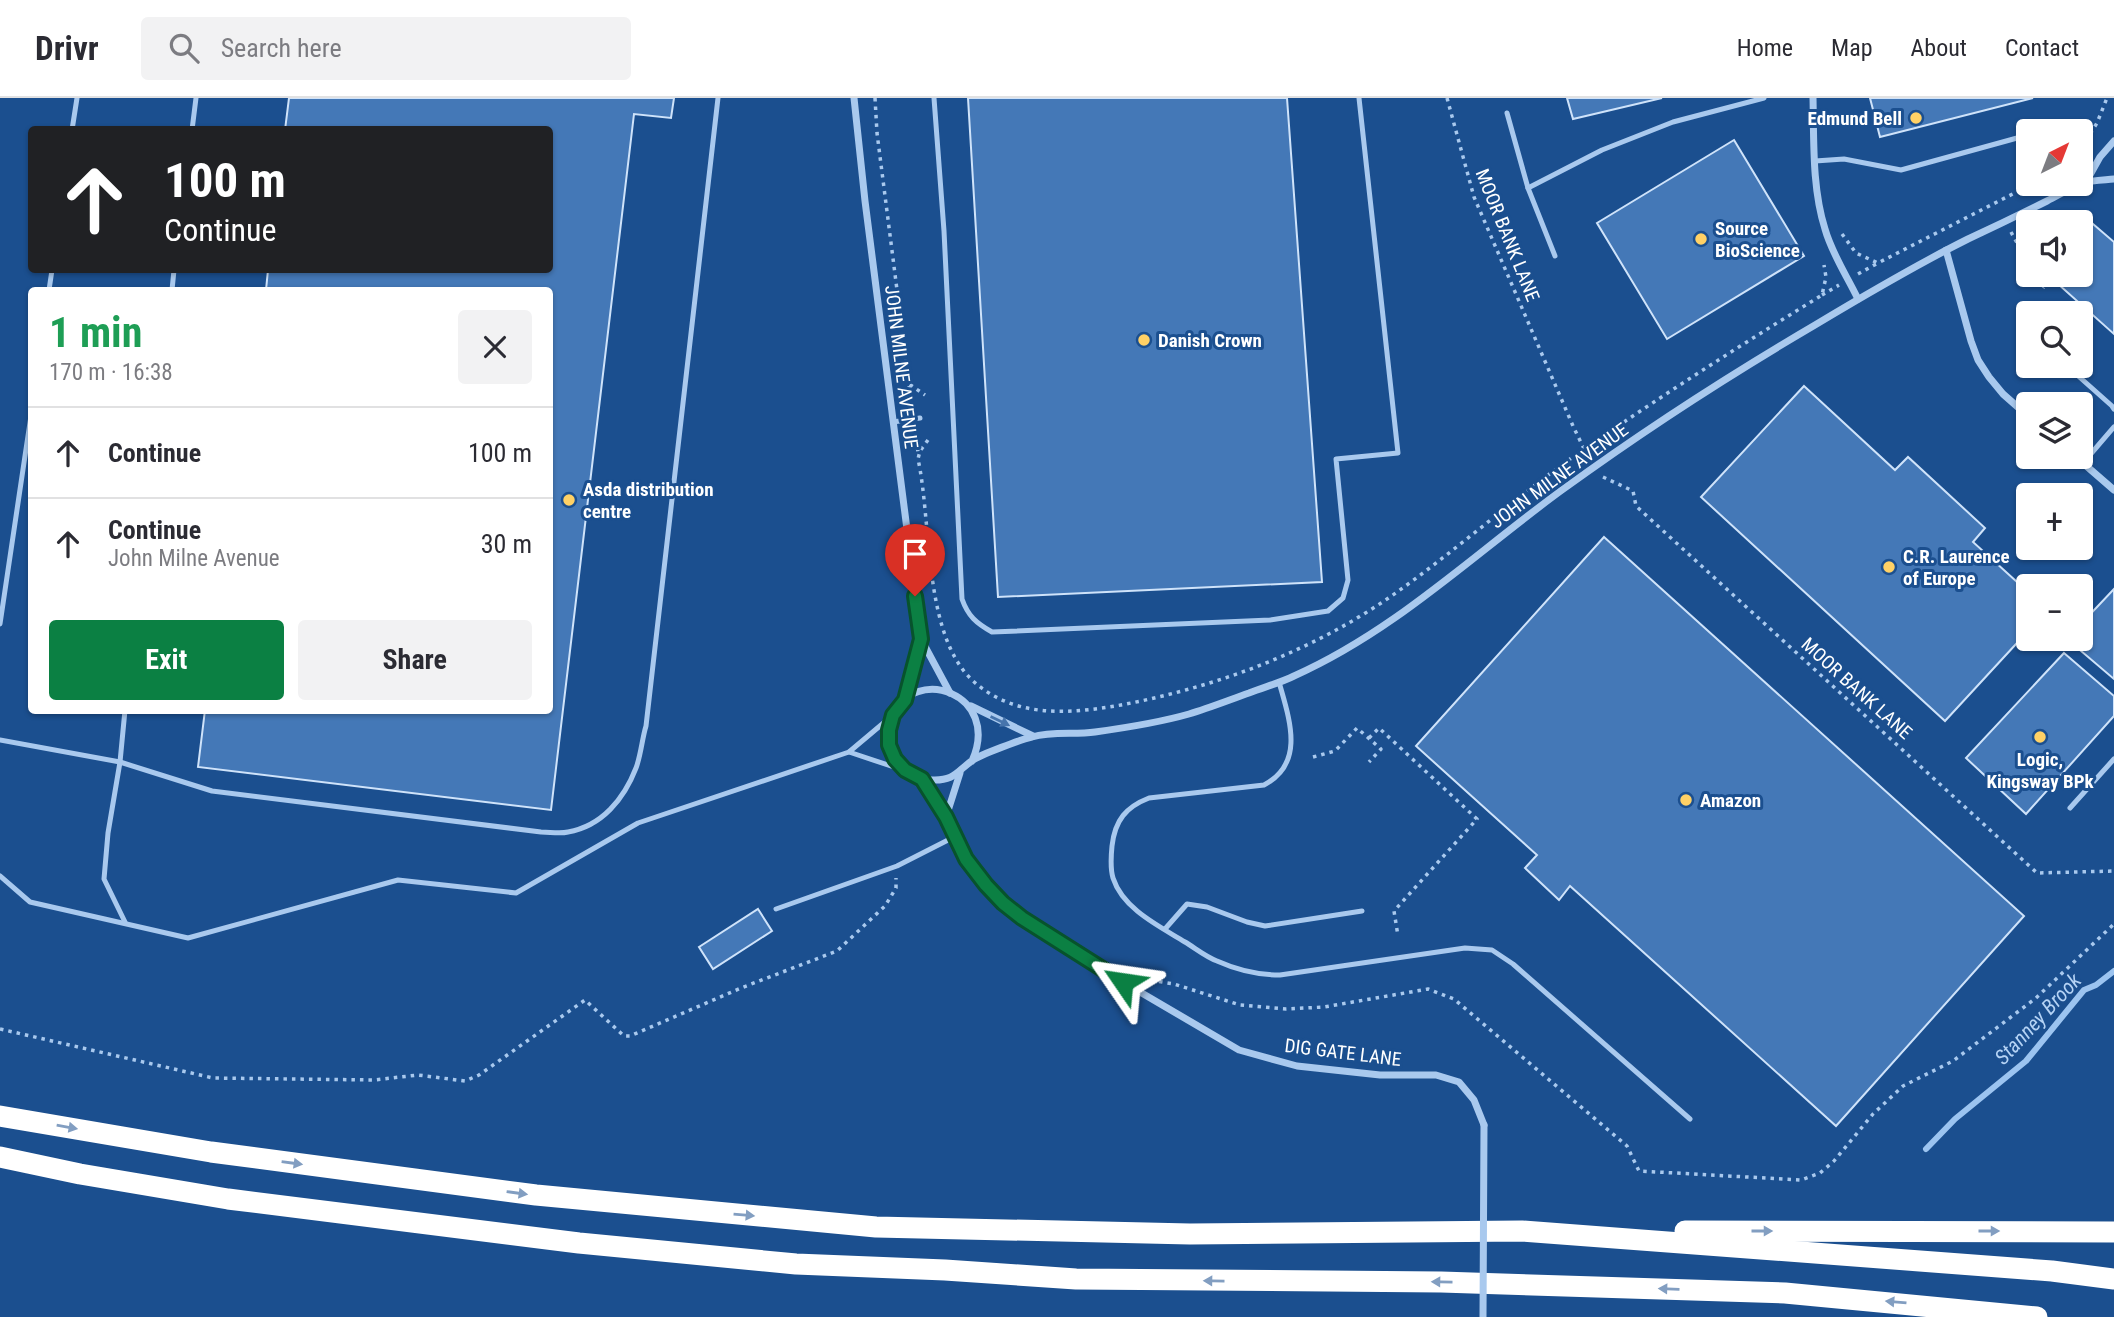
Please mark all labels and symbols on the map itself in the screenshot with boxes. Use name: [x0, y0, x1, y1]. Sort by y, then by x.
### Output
place label: Edmund Bell: [1808, 107, 1902, 130]
marker: Edmund Bell: [1908, 110, 1924, 126]
north arrow: [2016, 119, 2093, 196]
street label: MOOR BANK LANE: [1470, 166, 1545, 305]
place label: Source BioScience: [1715, 217, 1800, 262]
marker: Source BioScience: [1693, 231, 1709, 247]
street label: JOHN MILNE AVENUE: [880, 284, 923, 450]
place label: Danish Crown: [1158, 329, 1262, 352]
marker: Danish Crown: [1136, 332, 1152, 348]
street label: JOHN MILNE AVENUE: [1486, 418, 1633, 533]
place label: Asda distribution centre: [583, 478, 714, 523]
marker: Asda distribution centre: [561, 492, 577, 508]
pin: [885, 524, 945, 596]
place label: C.R. Laurence of Europe: [1903, 545, 2010, 590]
marker: C.R. Laurence of Europe: [1881, 559, 1897, 575]
street label: MOOR BANK LANE: [1797, 633, 1917, 744]
one-way arrow: [990, 715, 1010, 726]
marker: Logic, Kingsway BPk: [2032, 729, 2048, 745]
place label: Logic, Kingsway BPk: [1986, 748, 2094, 793]
place label: Amazon: [1700, 789, 1761, 812]
marker: Amazon: [1678, 792, 1694, 808]
position arrow: [1086, 945, 1160, 1019]
water label: Stanney Brook: [1990, 968, 2087, 1069]
street label: DIG GATE LANE: [1283, 1034, 1403, 1071]
one-way arrow: [56, 1122, 78, 1133]
one-way arrow: [281, 1157, 303, 1168]
one-way arrow: [507, 1188, 529, 1199]
one-way arrow: [733, 1209, 755, 1220]
one-way arrow: [1751, 1225, 1773, 1237]
one-way arrow: [1979, 1225, 2001, 1237]
one-way arrow: [1203, 1275, 1225, 1287]
one-way arrow: [1430, 1276, 1452, 1288]
one-way arrow: [1658, 1283, 1680, 1294]
one-way arrow: [1885, 1296, 1907, 1307]

